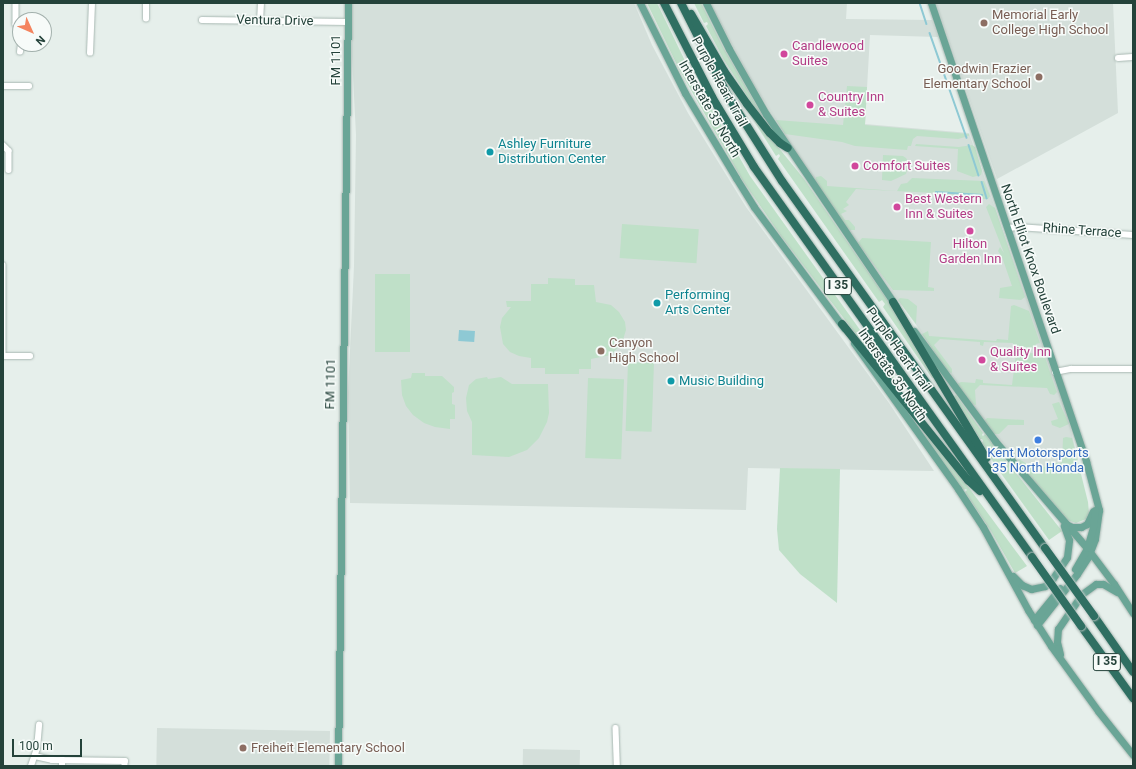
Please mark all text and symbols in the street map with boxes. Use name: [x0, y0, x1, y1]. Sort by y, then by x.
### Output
place label: Memorial Early College High School: [992, 8, 1108, 39]
north arrow: [12, 12, 52, 52]
street label: Ventura Drive: [236, 13, 314, 29]
marker: Memorial Early College High School: [979, 18, 989, 28]
text: N: [33, 33, 47, 47]
street label: Purple Heart Trail: [688, 34, 750, 130]
street label: FM 1101: [328, 35, 344, 85]
place label: Candlewood Suites: [792, 39, 864, 70]
marker: Candlewood Suites: [779, 49, 789, 59]
street label: Interstate 35 North: [675, 58, 743, 160]
place label: Goodwin Frazier Elementary School: [923, 62, 1031, 93]
marker: Goodwin Frazier Elementary School: [1034, 72, 1044, 82]
place label: Country Inn & Suites: [818, 90, 884, 121]
marker: Country Inn & Suites: [805, 100, 815, 110]
place label: Ashley Furniture Distribution Center: [498, 137, 606, 168]
marker: Ashley Furniture Distribution Center: [485, 147, 495, 157]
place label: Comfort Suites: [863, 158, 950, 174]
marker: Comfort Suites: [850, 161, 860, 171]
street label: North Elliot Knox Boulevard: [997, 182, 1063, 336]
place label: Best Western Inn & Suites: [905, 192, 982, 223]
marker: Best Western Inn & Suites: [892, 202, 902, 212]
street label: Rhine Terrace: [1042, 220, 1122, 242]
marker: Hilton Garden Inn: [965, 226, 975, 236]
place label: Hilton Garden Inn: [939, 237, 1001, 268]
road number: I 35: [823, 276, 853, 296]
place label: Performing Arts Center: [665, 288, 730, 319]
marker: Performing Arts Center: [652, 298, 662, 308]
street label: Purple Heart Trail: [862, 305, 934, 395]
street label: Interstate 35 North: [854, 326, 930, 424]
place label: Canyon High School: [609, 336, 679, 367]
place label: Quality Inn & Suites: [990, 345, 1051, 376]
marker: Canyon High School: [596, 346, 606, 356]
marker: Quality Inn & Suites: [977, 355, 987, 365]
street label: FM 1101: [323, 358, 339, 410]
place label: Music Building: [679, 373, 764, 389]
marker: Music Building: [666, 376, 676, 386]
marker: Kent Motorsports 35 North Honda: [1033, 435, 1043, 445]
place label: Kent Motorsports 35 North Honda: [987, 446, 1089, 477]
road number: I 35: [1092, 652, 1122, 672]
scale bar: [14, 731, 84, 757]
text: 100 m: [19, 739, 53, 753]
place label: Freiheit Elementary School: [251, 740, 405, 756]
marker: Freiheit Elementary School: [238, 743, 248, 753]

